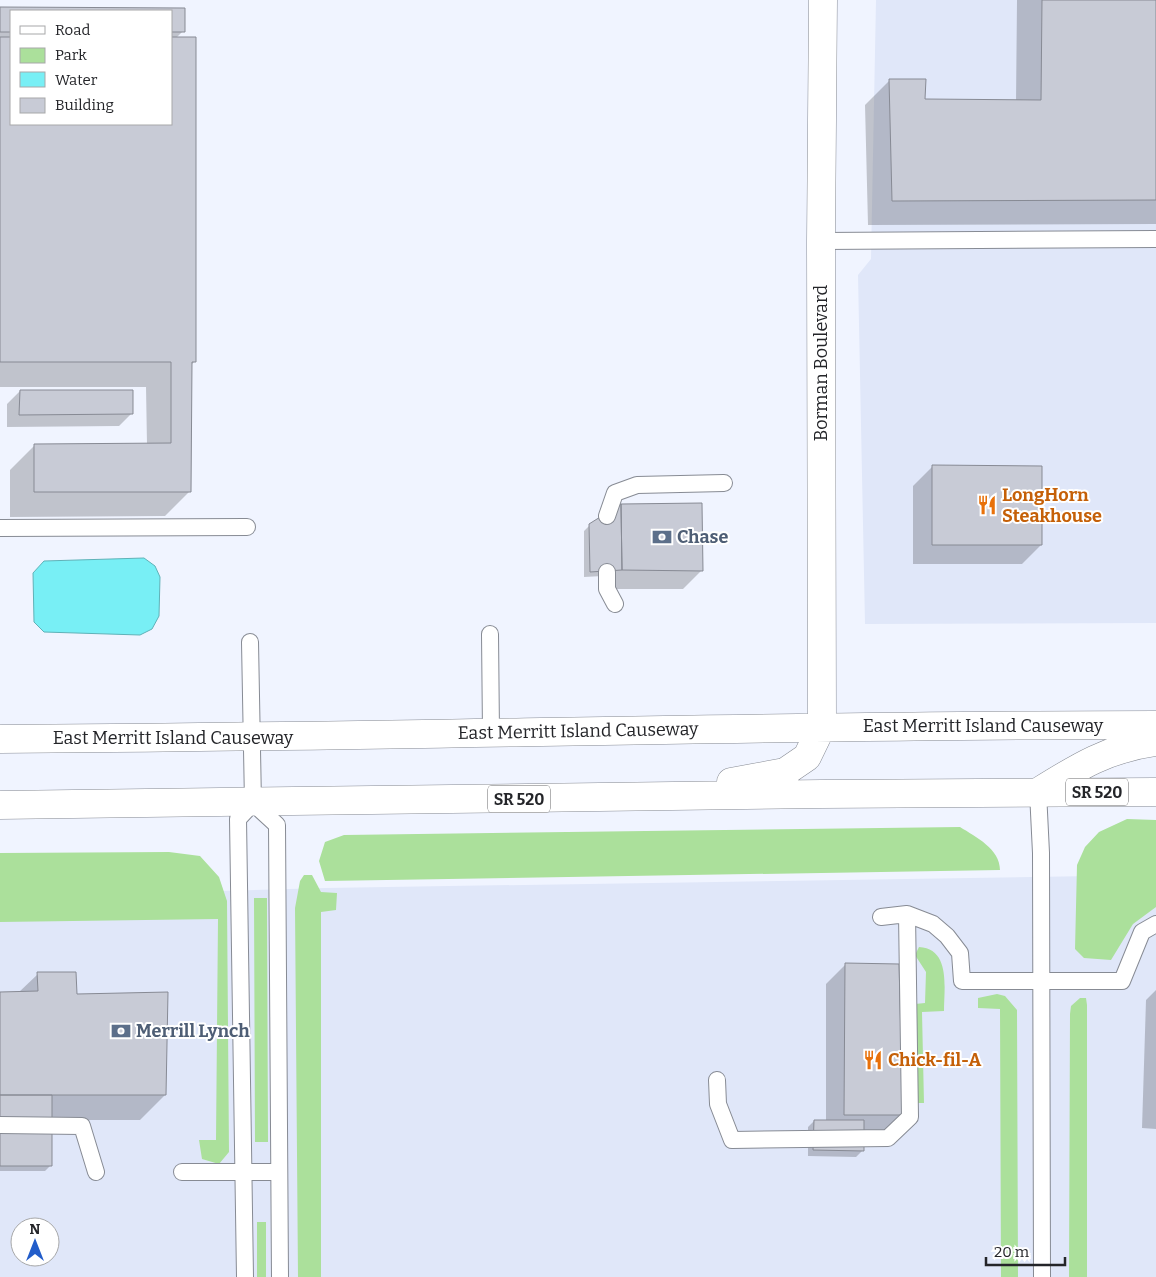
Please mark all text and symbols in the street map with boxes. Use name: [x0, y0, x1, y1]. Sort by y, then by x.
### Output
legend: [10, 10, 172, 125]
text: Road: [55, 21, 90, 39]
text: Park: [55, 46, 87, 64]
text: Water: [55, 71, 98, 89]
text: Building: [55, 96, 114, 114]
street label: Borman Boulevard: [810, 285, 832, 441]
place label: LongHorn Steakhouse: [1002, 484, 1102, 527]
restaurant icon: LongHorn Steakhouse: [976, 494, 998, 516]
bank icon: Chase: [651, 526, 673, 548]
place label: Chase: [677, 526, 728, 548]
street label: East Merritt Island Causeway: [863, 715, 1104, 737]
street label: East Merritt Island Causeway: [457, 718, 699, 744]
street label: East Merritt Island Causeway: [53, 727, 294, 749]
road number: SR 520: [1066, 779, 1128, 806]
road number: SR 520: [488, 786, 550, 812]
bank icon: Merrill Lynch: [110, 1020, 132, 1042]
place label: Merrill Lynch: [136, 1020, 250, 1042]
restaurant icon: Chick-fil-A: [862, 1049, 884, 1071]
place label: Chick-fil-A: [888, 1049, 982, 1071]
north arrow: [10, 1217, 60, 1267]
text: N: [30, 1221, 41, 1238]
scale bar: [986, 1234, 1065, 1266]
text: 20 m: [994, 1243, 1030, 1261]

